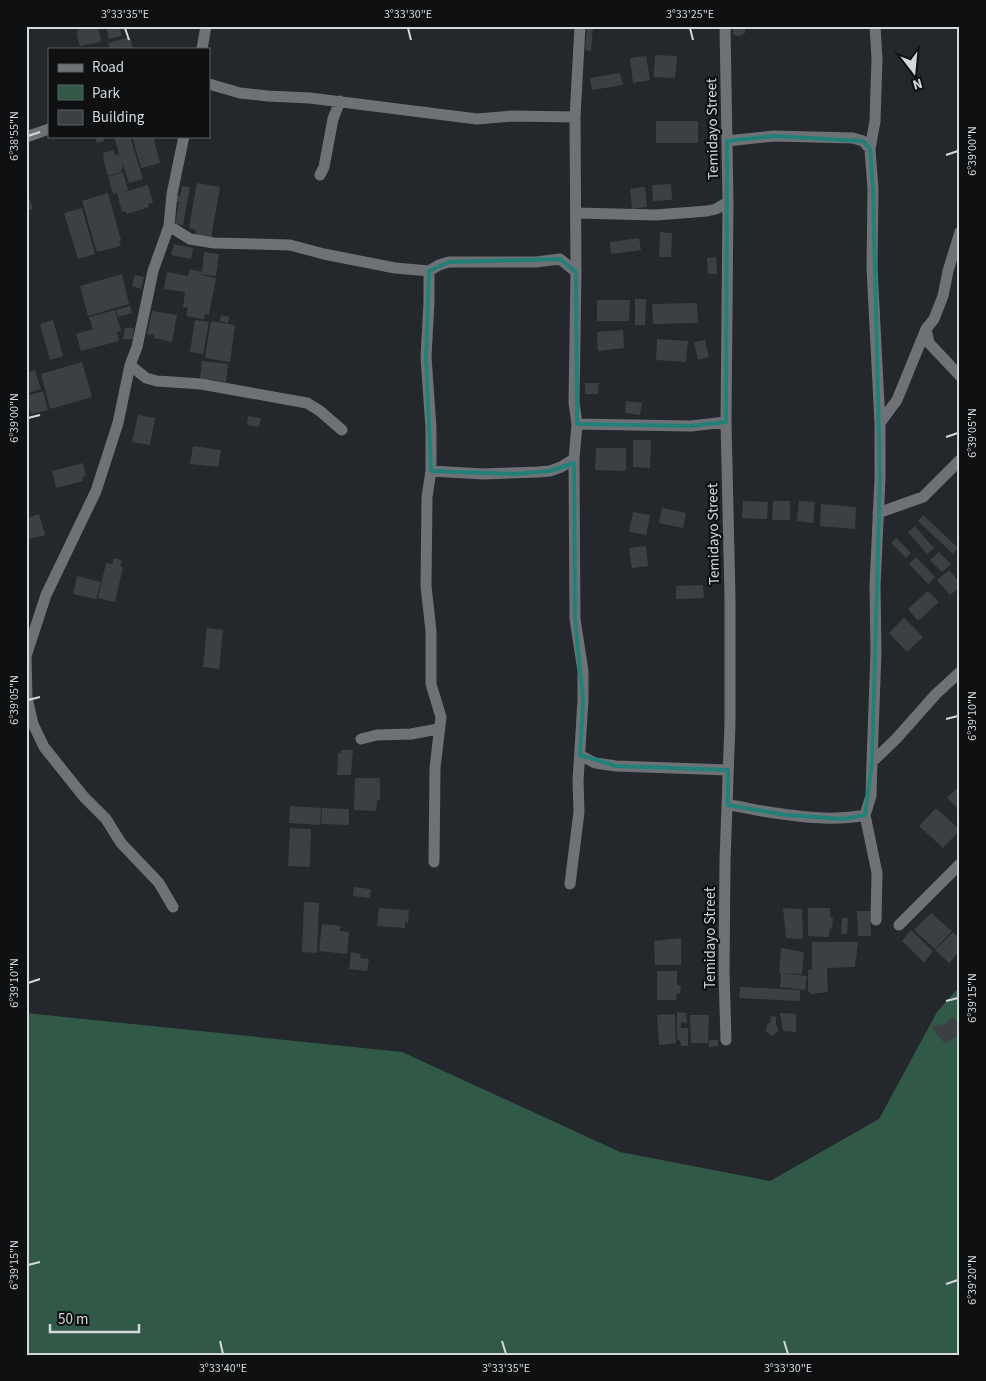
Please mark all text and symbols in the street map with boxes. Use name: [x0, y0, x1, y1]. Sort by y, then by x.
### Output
text: 3°33'35"E: [101, 6, 149, 23]
text: 3°33'30"E: [384, 6, 432, 23]
text: 3°33'25"E: [666, 6, 714, 23]
legend: [48, 48, 210, 138]
north arrow: [888, 48, 938, 98]
text: Road: [92, 57, 124, 78]
text: N: [910, 73, 925, 94]
street label: Temidayo Street: [701, 78, 724, 180]
text: Park: [92, 83, 121, 104]
text: Building: [92, 107, 145, 128]
text: 6°38'55"N: [6, 111, 23, 161]
text: 6°39'00"N: [964, 126, 981, 176]
text: 6°39'00"N: [6, 393, 23, 443]
text: 6°39'05"N: [964, 408, 981, 458]
street label: Temidayo Street: [702, 483, 725, 585]
text: 6°39'05"N: [6, 675, 23, 725]
text: 6°39'10"N: [964, 691, 981, 741]
street label: Temidayo Street: [700, 887, 721, 989]
text: 6°39'10"N: [6, 958, 23, 1008]
text: 6°39'15"N: [964, 973, 981, 1023]
text: 6°39'15"N: [6, 1240, 23, 1290]
text: 6°39'20"N: [964, 1255, 981, 1305]
scale bar: [50, 1301, 139, 1333]
text: 50 m: [58, 1309, 88, 1330]
text: 3°33'40"E: [199, 1360, 247, 1377]
text: 3°33'35"E: [482, 1360, 530, 1377]
text: 3°33'30"E: [764, 1360, 812, 1377]

